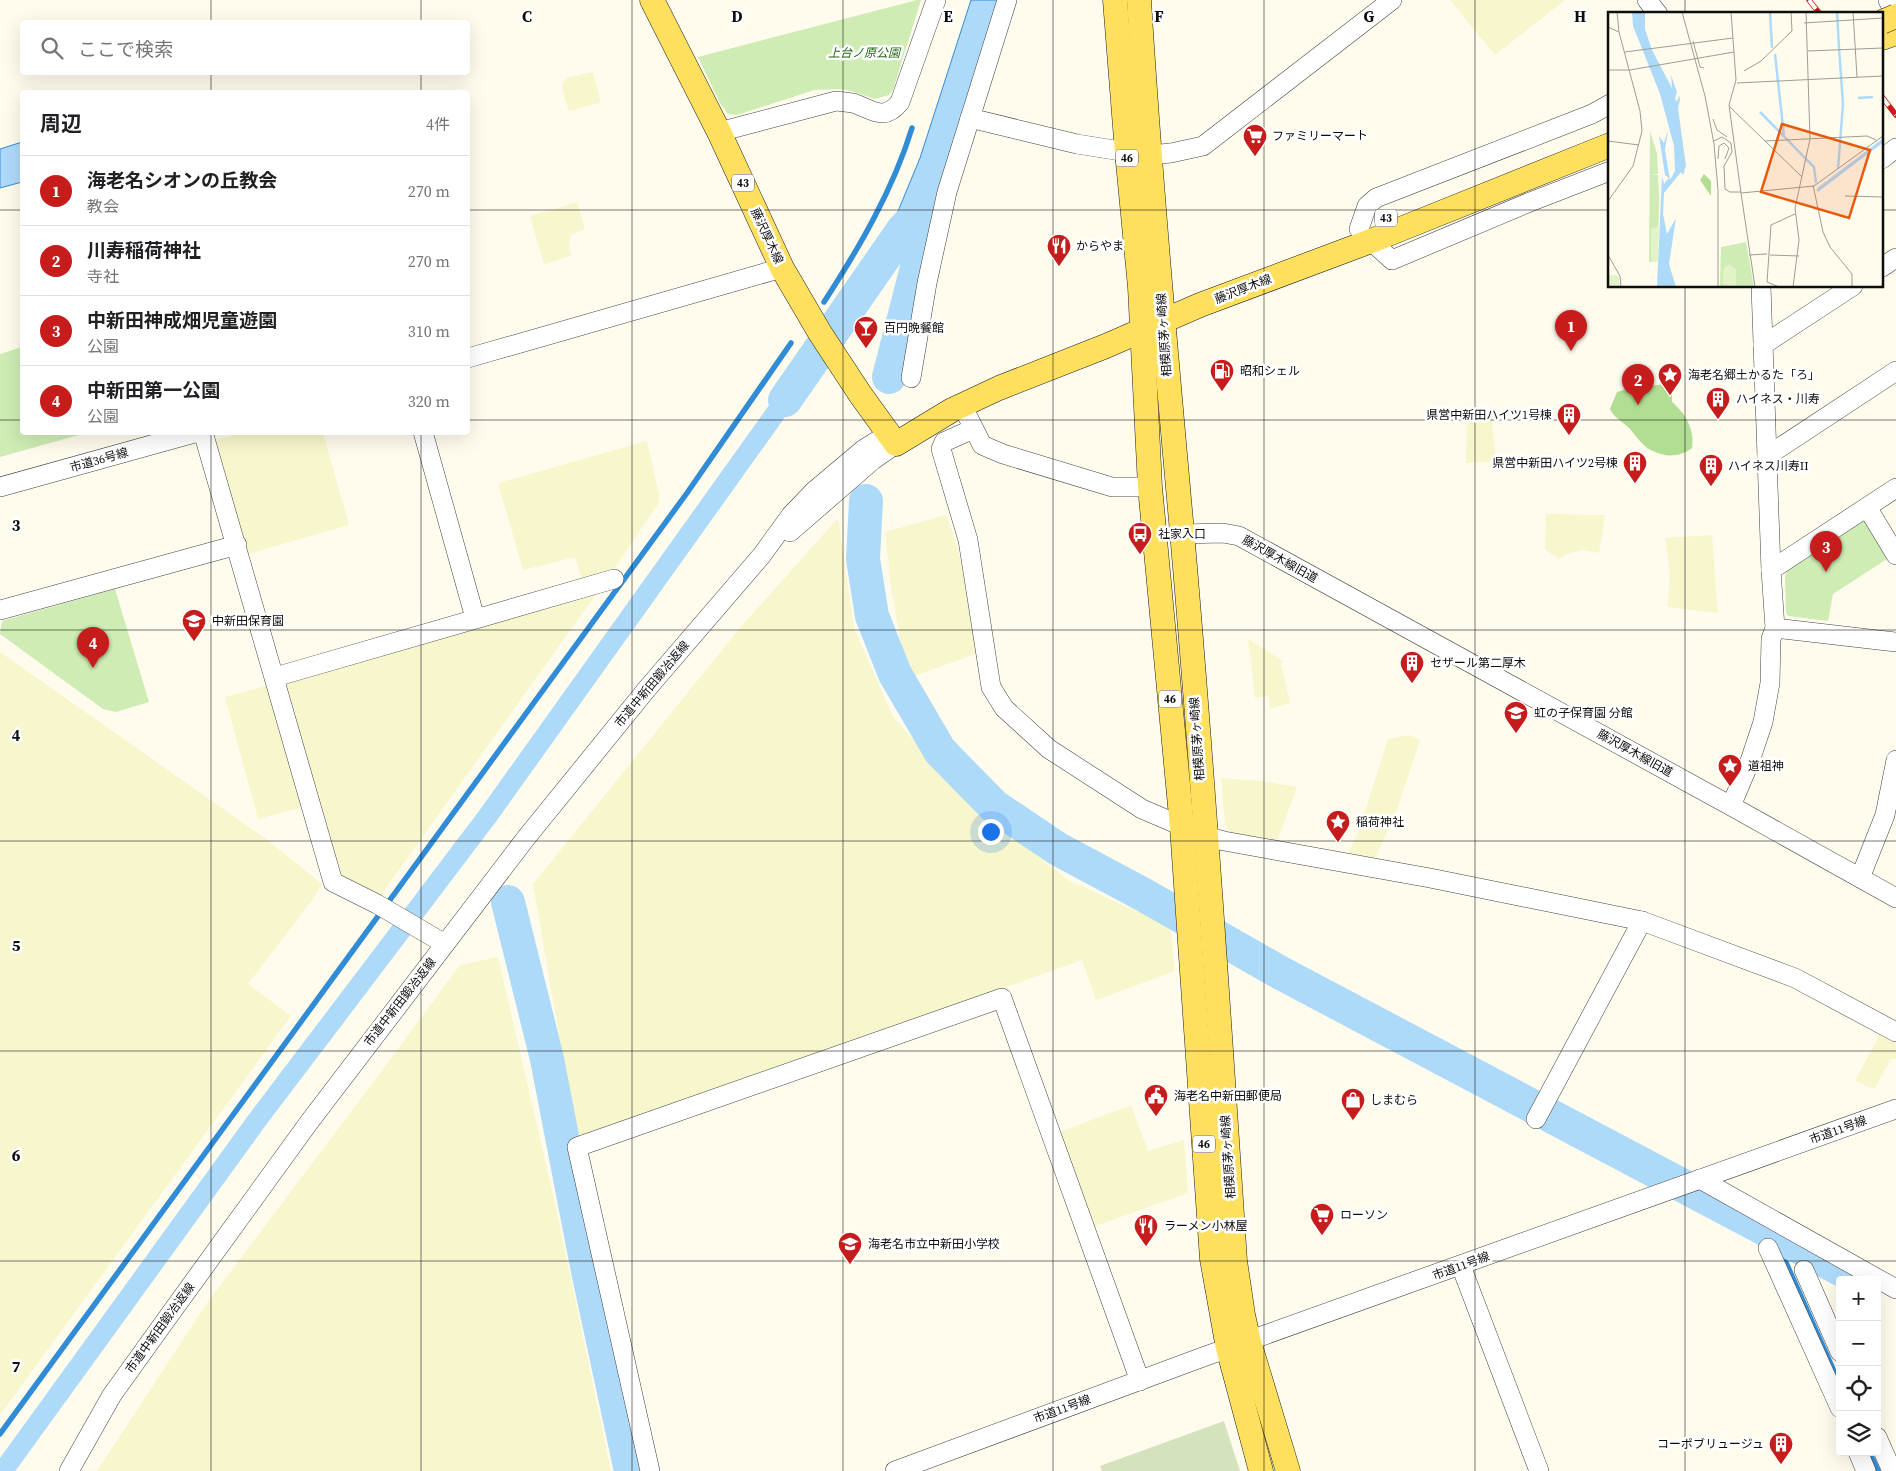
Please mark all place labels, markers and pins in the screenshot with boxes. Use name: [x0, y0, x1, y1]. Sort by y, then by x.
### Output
supermarket icon: ファミリーマート: [1242, 123, 1268, 157]
place label: ファミリーマート: [1272, 128, 1368, 144]
restaurant icon: からやま: [1046, 233, 1072, 267]
place label: からやま: [1076, 238, 1124, 254]
pin: 1: [1555, 310, 1587, 351]
bar icon: 百円晩餐館: [853, 315, 879, 349]
place label: 百円晩餐館: [884, 320, 944, 336]
fuel station icon: 昭和シェル: [1209, 358, 1235, 392]
place icon: 海老名郷土かるた「ろ」: [1657, 362, 1683, 396]
place label: 昭和シェル: [1240, 363, 1300, 379]
pin: 2: [1622, 364, 1654, 405]
place label: 海老名郷土かるた「ろ」: [1688, 367, 1820, 383]
building icon: ハイネス・川寿: [1705, 386, 1731, 420]
place label: ハイネス・川寿: [1736, 391, 1820, 407]
building icon: 県営中新田ハイツ1号棟: [1556, 402, 1582, 436]
place label: 県営中新田ハイツ1号棟: [1426, 407, 1552, 423]
building icon: 県営中新田ハイツ2号棟: [1622, 450, 1648, 484]
building icon: ハイネス川寿II: [1698, 453, 1724, 487]
place label: 県営中新田ハイツ2号棟: [1492, 455, 1618, 471]
place label: ハイネス川寿II: [1728, 458, 1809, 474]
bus stop icon: 社家入口: [1127, 521, 1153, 555]
place label: 社家入口: [1158, 526, 1206, 542]
pin: 3: [1810, 531, 1842, 572]
school or university icon: 中新田保育園: [181, 608, 207, 642]
place label: 中新田保育園: [212, 613, 284, 629]
pin: 4: [77, 627, 109, 668]
building icon: セザール第二厚木: [1399, 650, 1425, 684]
place label: セザール第二厚木: [1430, 655, 1526, 671]
school or university icon: 虹の子保育園 分館: [1503, 700, 1529, 734]
place label: 虹の子保育園 分館: [1534, 705, 1633, 721]
place icon: 道祖神: [1717, 753, 1743, 787]
place label: 道祖神: [1748, 758, 1784, 774]
place icon: 稲荷神社: [1325, 809, 1351, 843]
place label: 稲荷神社: [1356, 814, 1404, 830]
public building icon: 海老名中新田郵便局: [1143, 1083, 1169, 1117]
shop icon: しまむら: [1340, 1087, 1366, 1121]
place label: 海老名中新田郵便局: [1174, 1088, 1282, 1104]
place label: しまむら: [1370, 1092, 1418, 1108]
supermarket icon: ローソン: [1309, 1202, 1335, 1236]
place label: ローソン: [1340, 1207, 1388, 1223]
restaurant icon: ラーメン小林屋: [1133, 1213, 1159, 1247]
place label: ラーメン小林屋: [1164, 1218, 1248, 1234]
school or university icon: 海老名市立中新田小学校: [837, 1231, 863, 1265]
place label: 海老名市立中新田小学校: [868, 1236, 1000, 1252]
building icon: コーポブリュージュ: [1768, 1431, 1794, 1465]
place label: コーポブリュージュ: [1657, 1436, 1764, 1452]

